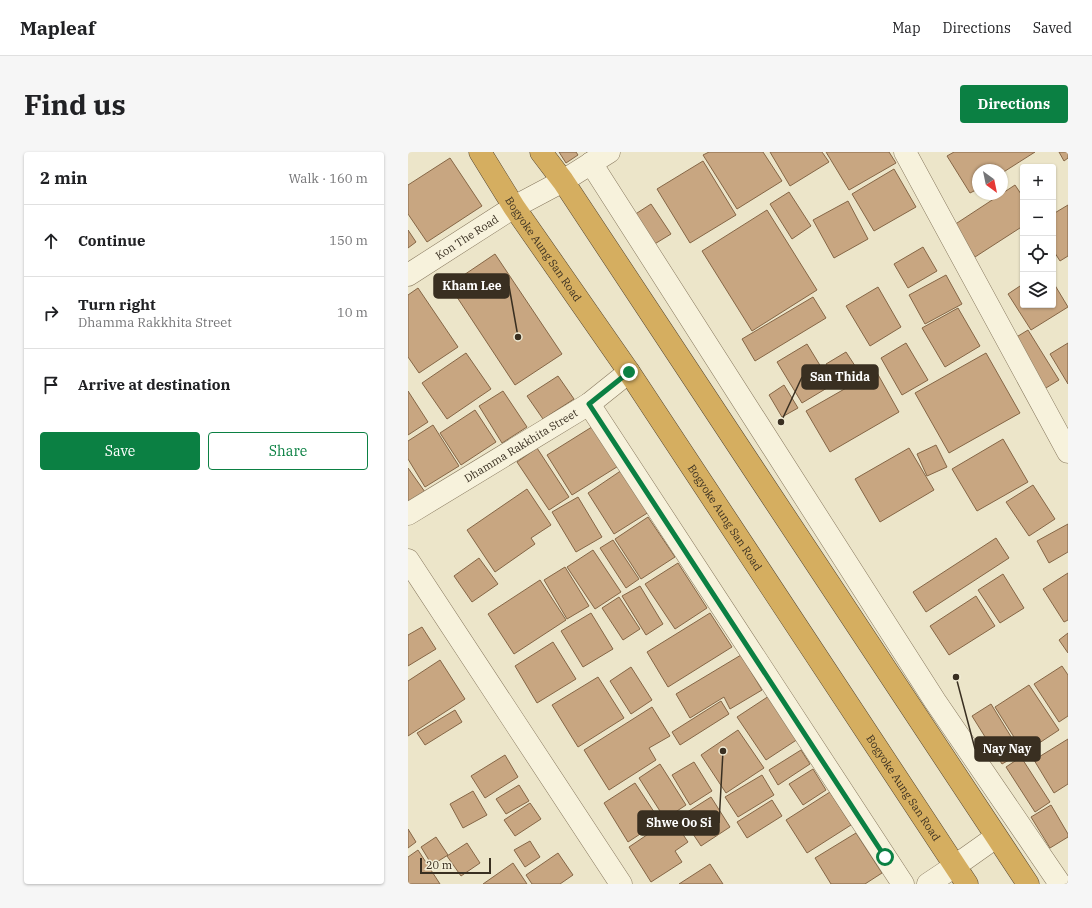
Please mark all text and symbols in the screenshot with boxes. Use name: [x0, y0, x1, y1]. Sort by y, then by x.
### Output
text: Mapleaf: [20, 16, 95, 40]
text: Map: [892, 19, 921, 37]
text: Directions: [943, 19, 1011, 37]
text: Saved: [1033, 19, 1072, 37]
button: Directions: [960, 85, 1068, 123]
text: Find us: [24, 86, 126, 123]
north arrow: [972, 164, 1008, 200]
map controls: [1020, 164, 1056, 308]
button: +: [1020, 164, 1056, 200]
text: 2 min: [40, 167, 88, 189]
text: Walk · 160 m: [289, 170, 368, 187]
street label: Bogyoke Aung San Road: [502, 194, 585, 304]
button: −: [1020, 200, 1056, 236]
street label: Kon The Road: [433, 212, 501, 263]
icon: ahead: [40, 230, 62, 252]
text: Continue: [78, 231, 145, 250]
text: 150 m: [329, 232, 368, 249]
button: locate: [1020, 236, 1056, 272]
button: layers: [1020, 272, 1056, 308]
callout: Kham Lee: [434, 274, 509, 298]
text: Kham Lee: [442, 278, 502, 293]
text: Turn right: [78, 295, 156, 314]
icon: right: [40, 302, 62, 324]
text: 10 m: [337, 304, 368, 321]
text: Dhamma Rakkhita Street: [78, 314, 232, 331]
route end: [620, 363, 638, 381]
callout: San Thida: [802, 365, 878, 389]
text: San Thida: [810, 369, 870, 384]
icon: arrive: [40, 374, 62, 396]
text: Arrive at destination: [78, 375, 230, 394]
street label: Dhamma Rakkhita Street: [462, 406, 580, 485]
button: Save: [40, 432, 200, 470]
button: Share: [208, 432, 368, 470]
street label: Bogyoke Aung San Road: [685, 462, 765, 573]
street label: Bogyoke Aung San Road: [863, 732, 944, 844]
callout: Nay Nay: [975, 737, 1040, 761]
text: Nay Nay: [983, 741, 1031, 756]
callout: Shwe Oo Si: [638, 811, 719, 835]
text: Shwe Oo Si: [646, 815, 712, 830]
route start: [876, 848, 894, 866]
scale bar: [420, 856, 491, 875]
text: 20 m: [426, 858, 452, 872]

